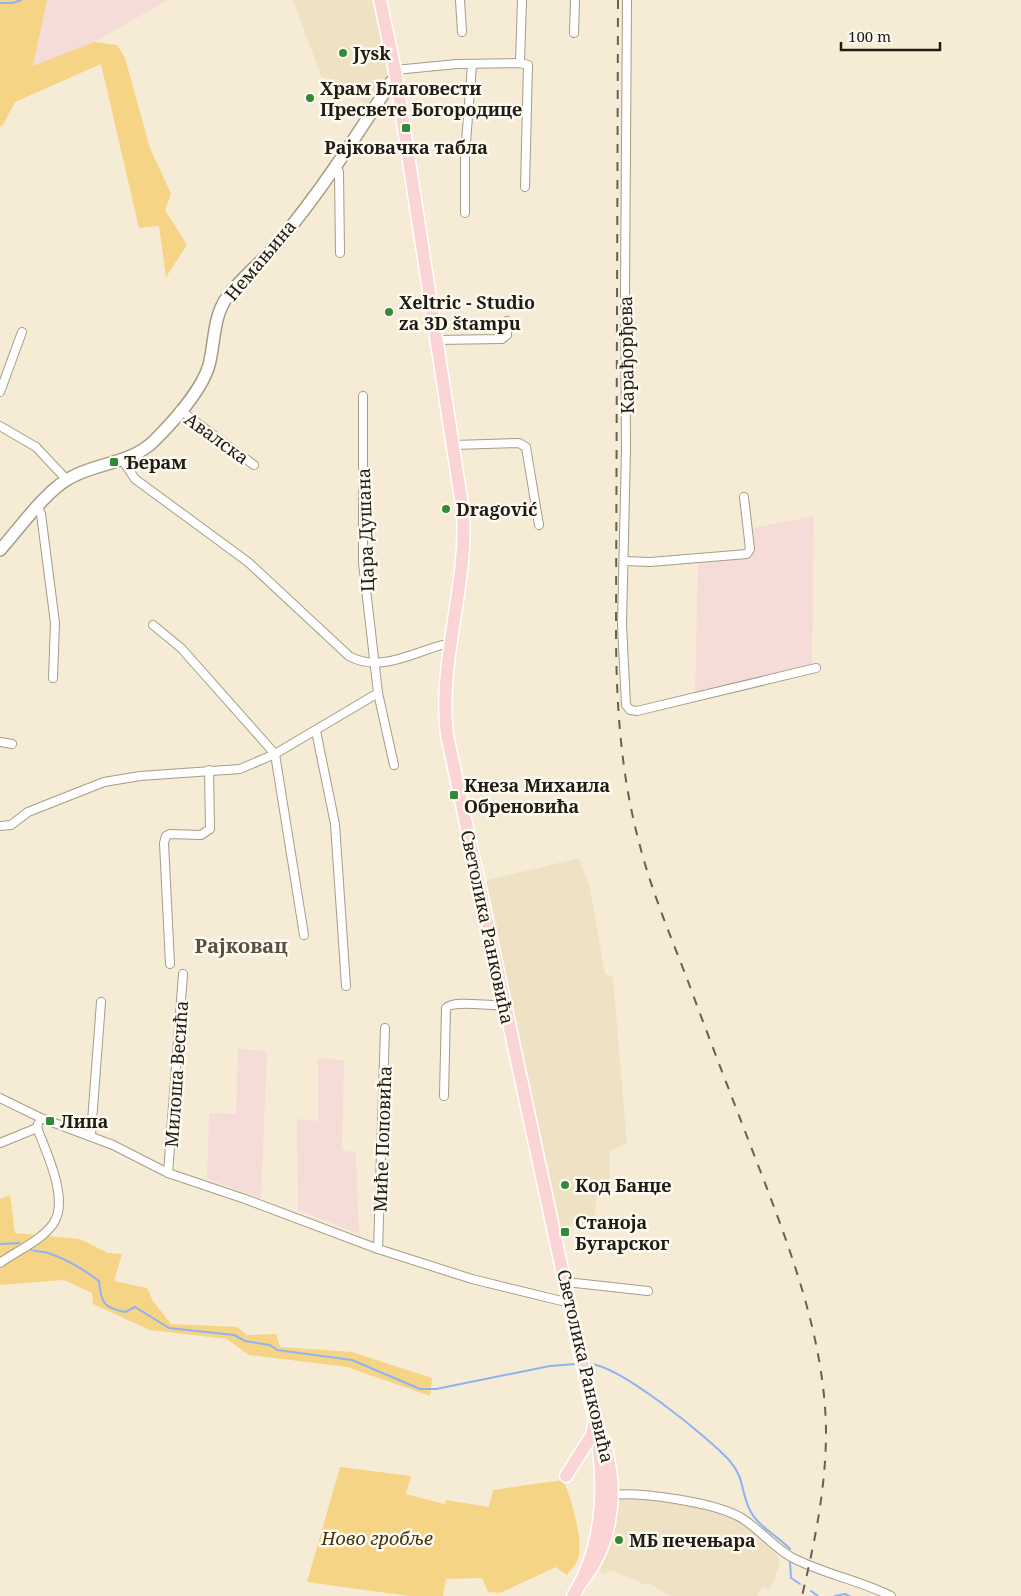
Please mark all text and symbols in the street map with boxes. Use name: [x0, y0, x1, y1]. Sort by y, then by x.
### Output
scale bar: [841, 20, 940, 52]
text: 100 m: [848, 26, 891, 46]
place label: Jysk: [352, 41, 391, 65]
marker: Jysk: [337, 47, 349, 59]
place label: Храм Благовести Пресвете Богородице: [320, 76, 522, 121]
marker: Храм Благовести Пресвете Богородице: [304, 92, 316, 104]
marker: Рајковачка табла: [400, 122, 412, 134]
place label: Рајковачка табла: [324, 135, 488, 159]
street label: Немањина: [219, 214, 301, 306]
place label: Xeltric - Studio za 3D štampu: [399, 290, 535, 335]
street label: Карађорђева: [613, 296, 639, 414]
marker: Xeltric - Studio za 3D štampu: [383, 306, 395, 318]
street label: Авалска: [180, 407, 254, 469]
place label: Ђерам: [124, 450, 187, 474]
marker: Ђерам: [108, 456, 120, 468]
street label: Цара Душана: [351, 468, 379, 592]
place label: Dragović: [456, 497, 538, 521]
marker: Dragović: [440, 503, 452, 515]
place label: Кнеза Михаила Обреновића: [464, 773, 610, 818]
marker: Кнеза Михаила Обреновића: [448, 789, 460, 801]
street label: Светолика Ранковића: [456, 828, 520, 1026]
district label: Рајковац: [194, 932, 288, 959]
street label: Милоша Весића: [159, 1000, 193, 1148]
street label: Миће Поповића: [367, 1065, 397, 1213]
place label: Липа: [60, 1109, 109, 1133]
marker: Липа: [44, 1115, 56, 1127]
place label: Код Банџе: [575, 1173, 671, 1197]
marker: Код Банџе: [559, 1179, 571, 1191]
place label: Станоја Бугарског: [575, 1210, 669, 1255]
marker: Станоја Бугарског: [559, 1226, 571, 1238]
street label: Светолика Ранковића: [552, 1267, 620, 1465]
park label: Ново гробље: [320, 1526, 433, 1550]
place label: МБ печењара: [629, 1528, 756, 1552]
marker: МБ печењара: [613, 1534, 625, 1546]

